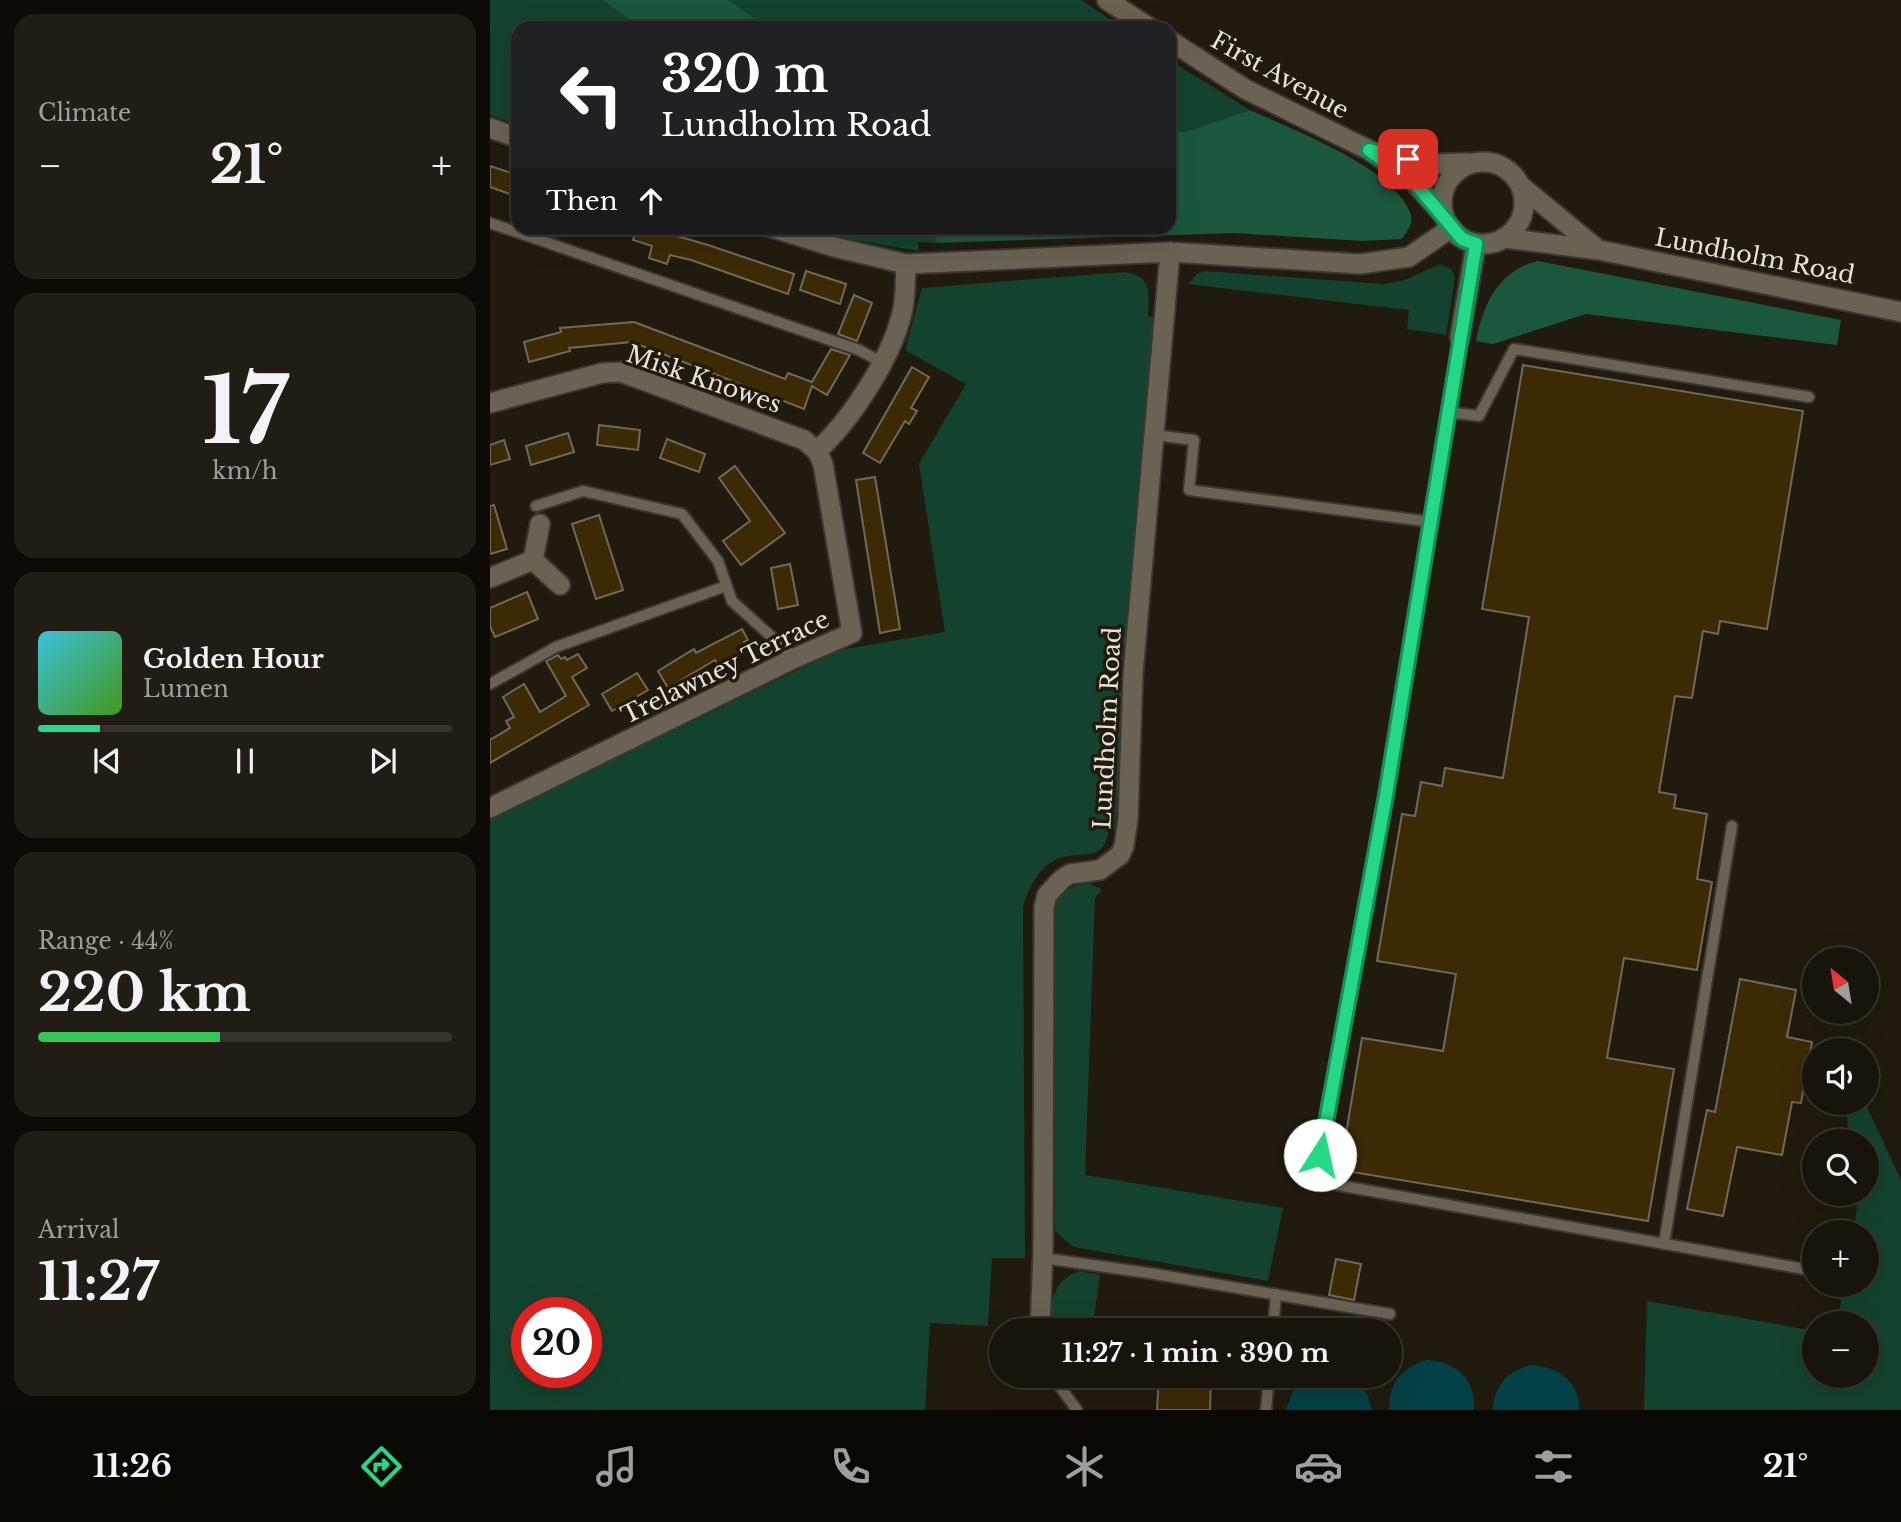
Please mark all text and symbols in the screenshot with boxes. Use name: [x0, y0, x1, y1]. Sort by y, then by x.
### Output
street label: First Avenue: [1206, 25, 1354, 125]
text: 320 m: [661, 44, 828, 105]
icon: left: [546, 49, 637, 140]
text: Climate: [38, 99, 131, 127]
text: Lundholm Road: [661, 105, 931, 145]
pin: [1378, 129, 1438, 189]
text: 21°: [210, 133, 284, 197]
icon: arrive: [1389, 140, 1427, 178]
text: −: [38, 142, 62, 189]
text: +: [431, 142, 452, 189]
icon: ahead: [632, 182, 670, 220]
text: Then: [546, 185, 618, 217]
street label: Lundholm Road: [1653, 222, 1857, 290]
street label: Misk Knowes: [623, 339, 785, 419]
text: 17: [202, 355, 288, 468]
text: km/h: [212, 457, 278, 485]
street label: Trelawney Terrace: [616, 604, 834, 730]
street label: Lundholm Road: [1087, 626, 1127, 830]
text: Golden Hour: [143, 643, 324, 675]
text: Lumen: [143, 675, 229, 703]
icon: previous: [88, 742, 126, 780]
icon: pause: [226, 742, 264, 780]
icon: next: [364, 742, 402, 780]
text: Range · 44%: [38, 927, 174, 955]
north arrow: [1802, 947, 1880, 1024]
map controls: [1802, 947, 1879, 1388]
text: 220 km: [38, 961, 251, 1025]
button: sound: [1802, 1038, 1879, 1115]
position arrow: [1283, 1118, 1357, 1192]
button: search: [1802, 1129, 1879, 1206]
text: Arrival: [38, 1216, 119, 1244]
button: +: [1802, 1220, 1879, 1297]
text: 11:27: [38, 1250, 159, 1314]
speed limit sign: 20: [511, 1297, 602, 1388]
button: −: [1802, 1311, 1879, 1388]
text: 11:27 · 1 min · 390 m: [1062, 1337, 1329, 1369]
icon: directions: [357, 1442, 406, 1491]
icon: music: [592, 1442, 641, 1491]
icon: phone: [826, 1442, 875, 1491]
icon: climate: [1060, 1442, 1109, 1491]
icon: car: [1294, 1442, 1343, 1491]
icon: filters: [1529, 1442, 1578, 1491]
text: 11:26: [93, 1446, 172, 1486]
text: 21°: [1763, 1446, 1808, 1486]

